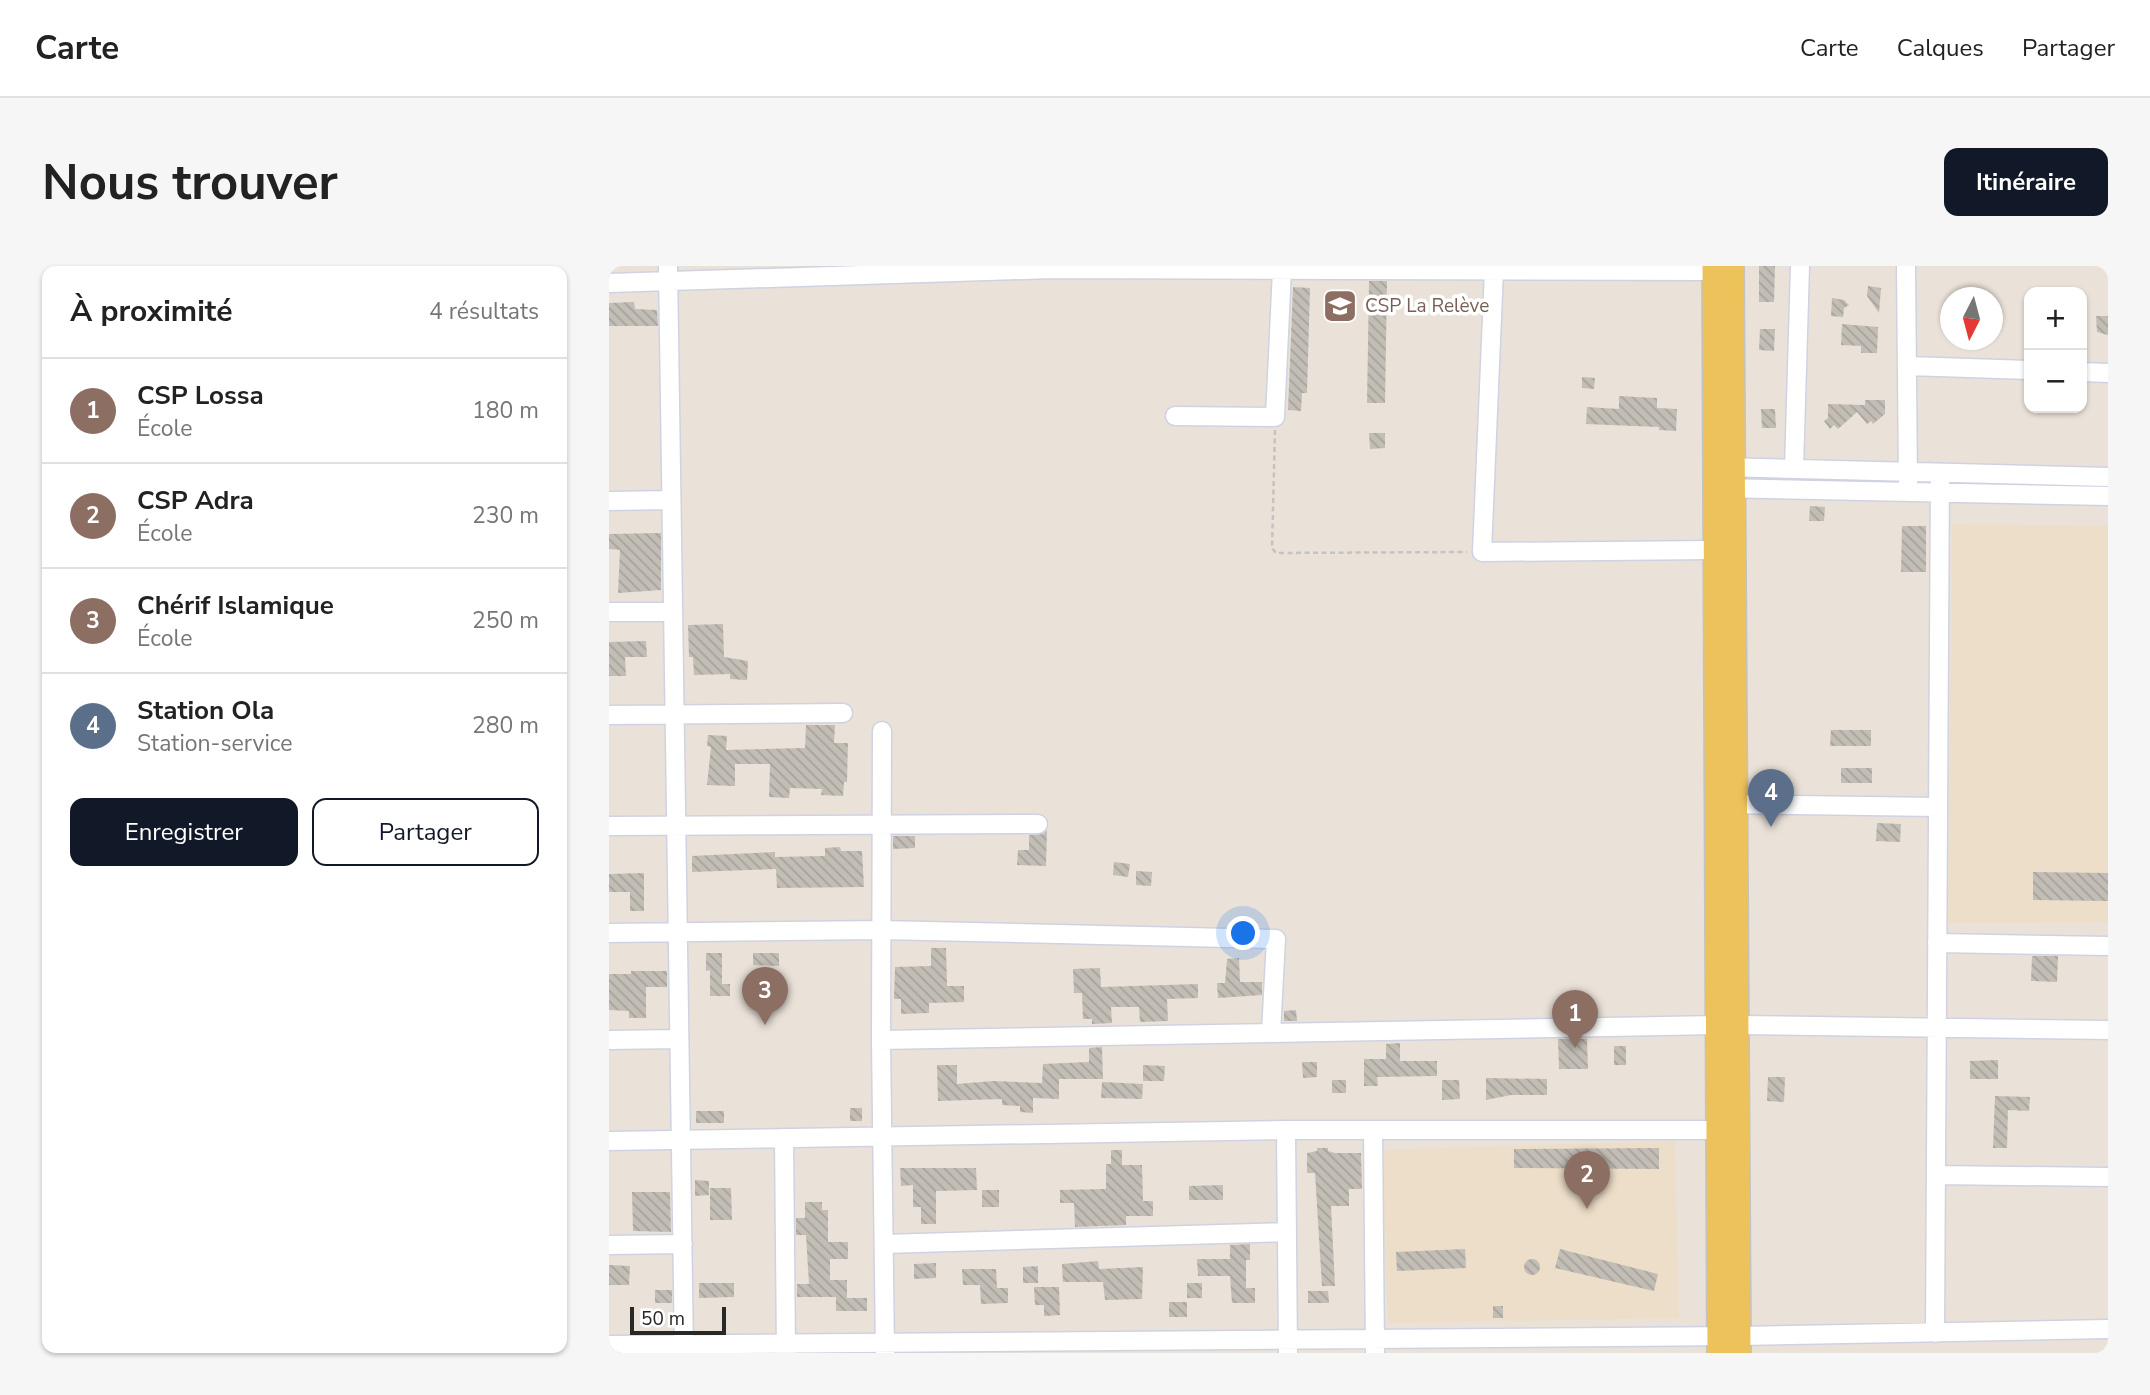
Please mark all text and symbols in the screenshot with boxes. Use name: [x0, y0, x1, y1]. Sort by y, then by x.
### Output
text: Carte: [35, 26, 119, 71]
text: Carte: [1800, 32, 1859, 64]
text: Calques: [1897, 32, 1984, 64]
text: Partager: [2022, 32, 2115, 64]
button: Itinéraire: [1944, 148, 2108, 216]
text: Nous trouver: [42, 149, 338, 216]
school or university icon: CSP La Relève: [1321, 287, 1359, 325]
north arrow: [1940, 287, 2003, 350]
map controls: [2024, 287, 2087, 413]
button: +: [2024, 287, 2087, 350]
text: À proximité: [70, 291, 232, 332]
place label: CSP La Relève: [1365, 293, 1489, 319]
text: 4 résultats: [429, 296, 539, 327]
button: −: [2024, 350, 2087, 413]
text: CSP Lossa: [137, 378, 264, 413]
text: 1: [86, 395, 100, 426]
text: 180 m: [472, 395, 539, 426]
text: École: [137, 413, 192, 444]
text: CSP Adra: [137, 483, 254, 518]
text: 2: [86, 500, 100, 531]
text: 230 m: [472, 500, 539, 531]
text: École: [137, 518, 192, 549]
text: Chérif Islamique: [137, 588, 334, 623]
text: 3: [86, 605, 100, 636]
text: 250 m: [472, 605, 539, 636]
text: École: [137, 623, 192, 654]
text: Station Ola: [137, 693, 274, 728]
text: 4: [86, 710, 100, 741]
text: 280 m: [472, 710, 539, 741]
text: Station-service: [137, 728, 292, 759]
pin: 4: [1748, 769, 1794, 827]
button: Enregistrer: [70, 798, 298, 866]
button: Partager: [312, 798, 539, 866]
your location: [1226, 916, 1260, 950]
pin: 3: [742, 967, 788, 1025]
pin: 1: [1552, 990, 1598, 1048]
pin: 2: [1564, 1151, 1610, 1209]
scale bar: [630, 1304, 726, 1336]
text: 50 m: [641, 1306, 685, 1332]

